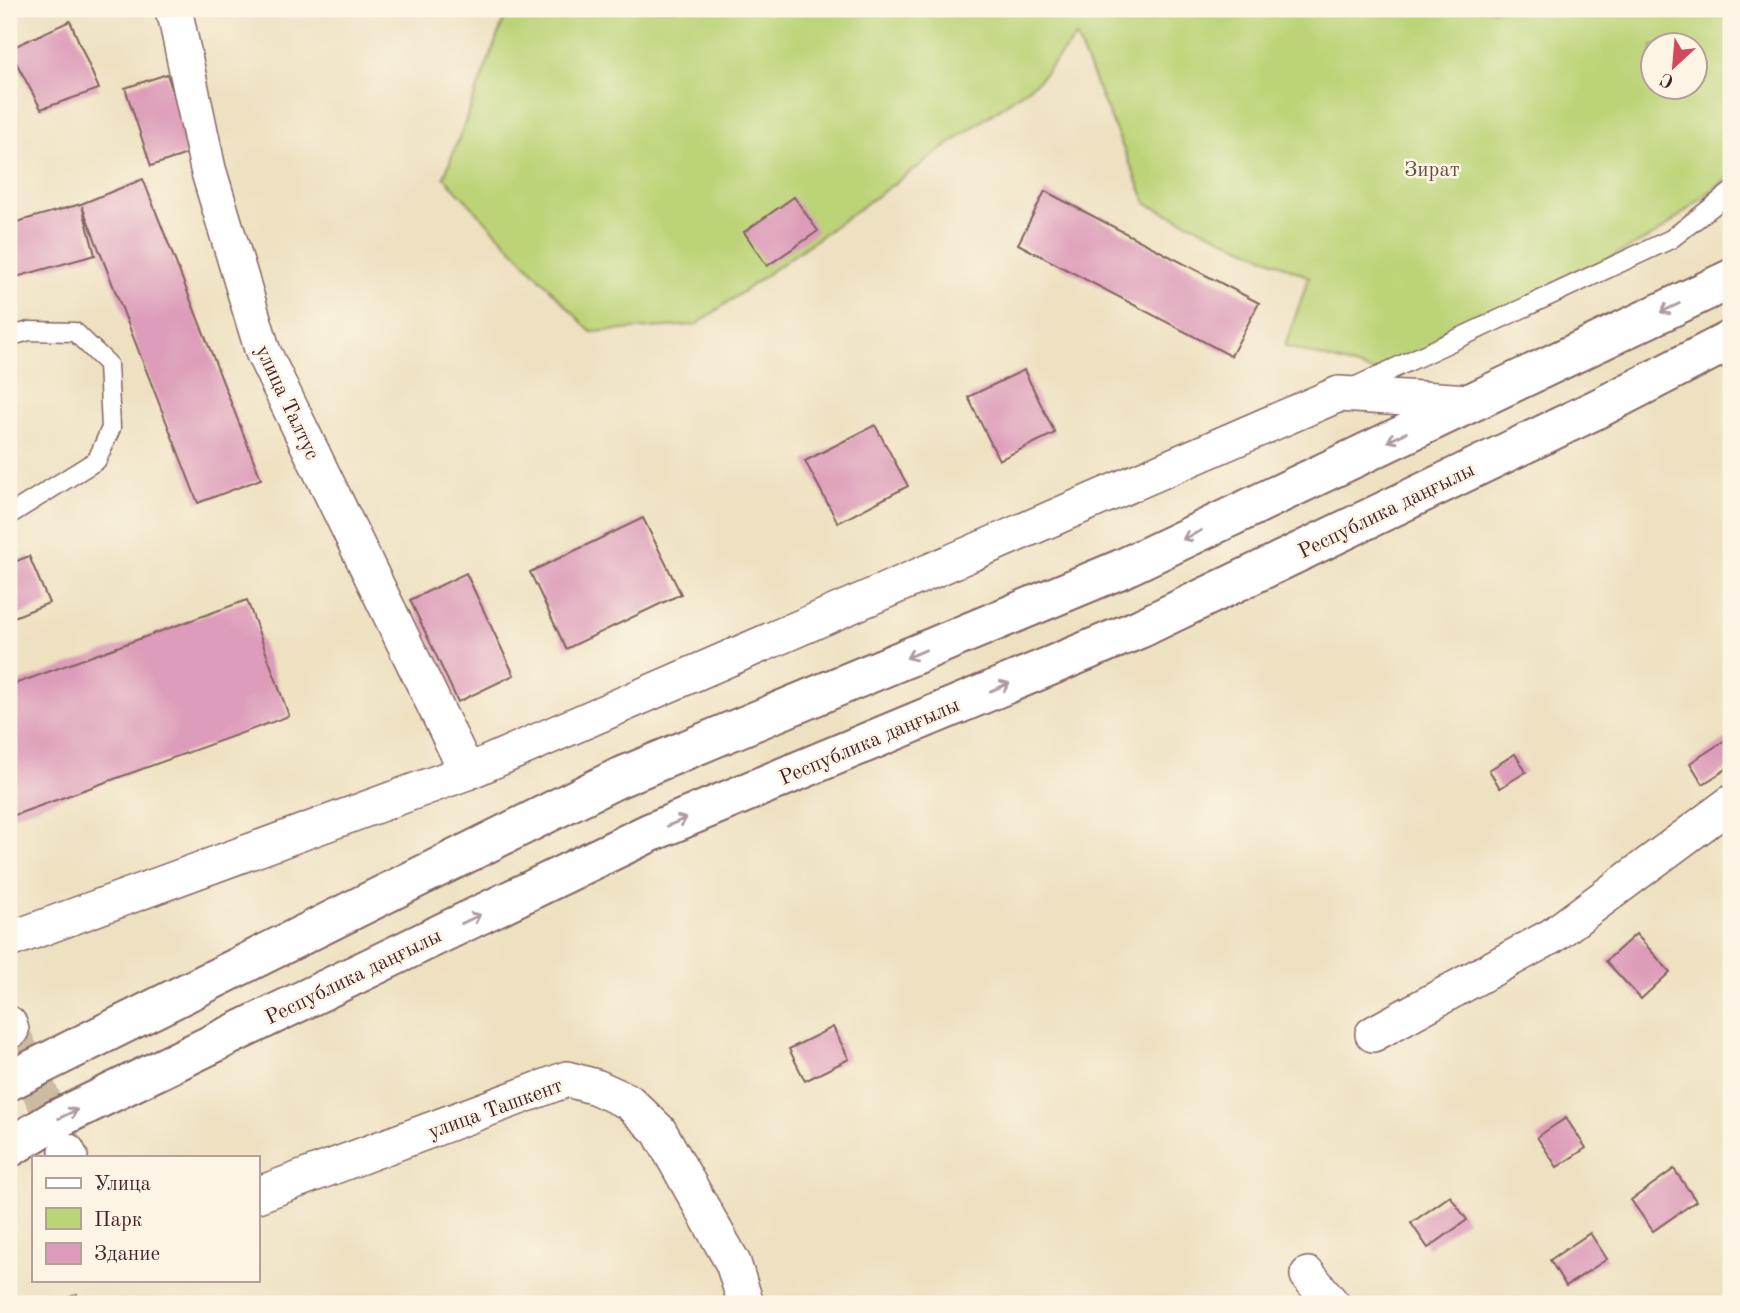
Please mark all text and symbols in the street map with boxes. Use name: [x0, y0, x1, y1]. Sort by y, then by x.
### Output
north arrow: [1638, 32, 1708, 102]
text: С: [1658, 68, 1677, 90]
park label: Зират: [1404, 160, 1460, 181]
one-way arrow: [1659, 302, 1681, 315]
street label: улица Талтус: [251, 342, 322, 463]
one-way arrow: [1387, 430, 1408, 444]
street label: Республика даңғылы: [1295, 459, 1478, 563]
one-way arrow: [1182, 529, 1203, 542]
one-way arrow: [906, 648, 927, 661]
one-way arrow: [988, 680, 1010, 693]
street label: Республика даңғылы: [777, 695, 963, 790]
one-way arrow: [665, 814, 687, 827]
one-way arrow: [460, 912, 481, 925]
street label: Республика даңғылы: [262, 925, 445, 1029]
street label: улица Ташкент: [425, 1075, 566, 1143]
one-way arrow: [57, 1106, 78, 1120]
legend: [32, 1156, 259, 1282]
text: Улица: [94, 1174, 151, 1195]
text: Парк: [94, 1210, 143, 1231]
text: Здание: [94, 1244, 160, 1265]

